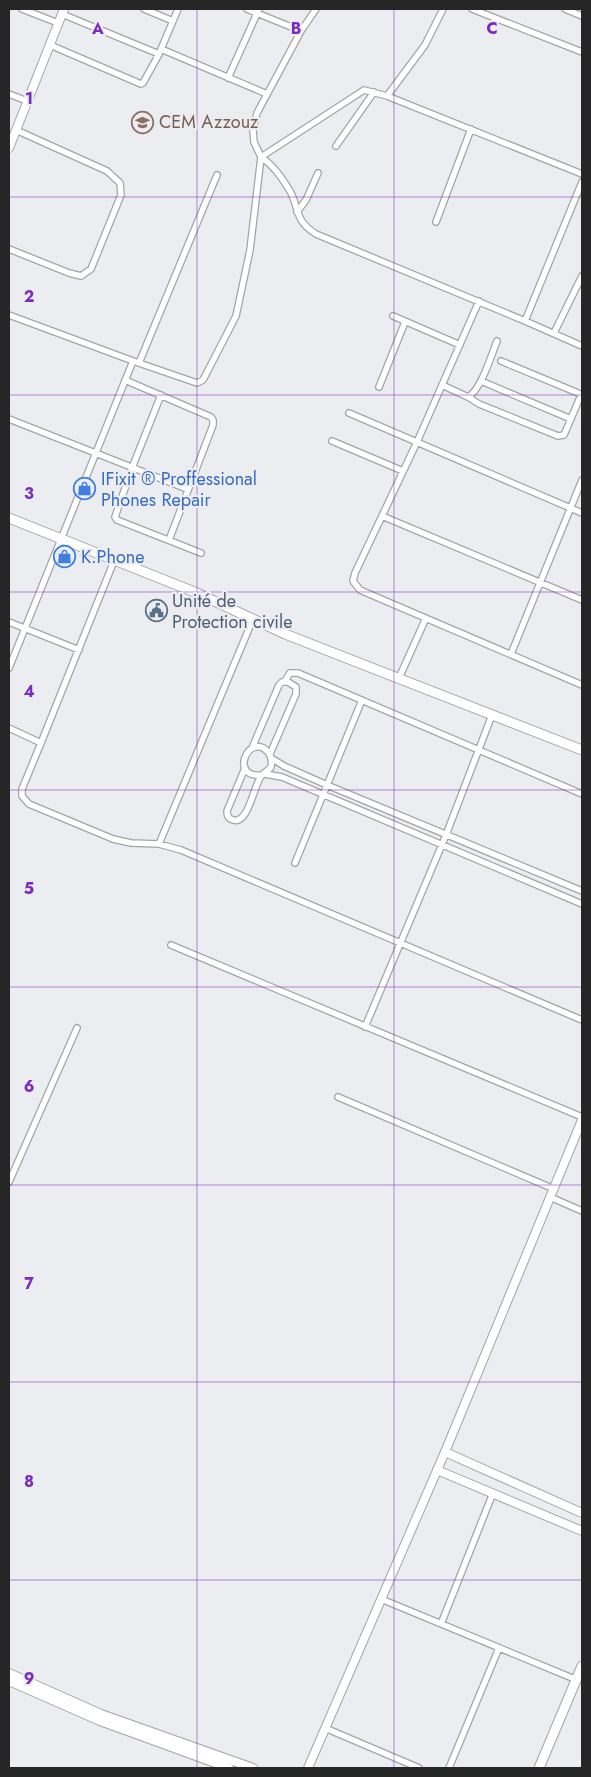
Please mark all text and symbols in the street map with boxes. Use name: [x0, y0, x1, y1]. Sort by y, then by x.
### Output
text: A: [91, 17, 104, 40]
text: B: [291, 17, 301, 40]
text: C: [486, 17, 498, 40]
text: 1: [25, 87, 33, 110]
place label: CEM Azzouz: [159, 109, 259, 135]
school or university icon: CEM Azzouz: [131, 110, 155, 134]
text: 2: [24, 285, 34, 308]
place label: IFixit ® Proffessional Phones Repair: [101, 466, 257, 513]
shop icon: IFixit ® Proffessional Phones Repair: [73, 477, 97, 501]
text: 3: [24, 482, 34, 505]
place label: K.Phone: [81, 544, 144, 570]
shop icon: K.Phone: [53, 545, 77, 569]
place label: Unité de Protection civile: [172, 588, 292, 635]
public building icon: Unité de Protection civile: [144, 599, 168, 623]
text: 4: [23, 680, 35, 703]
text: 5: [24, 877, 34, 900]
text: 6: [24, 1075, 34, 1098]
text: 7: [24, 1272, 34, 1295]
text: 8: [24, 1470, 34, 1493]
text: 9: [24, 1667, 34, 1690]

